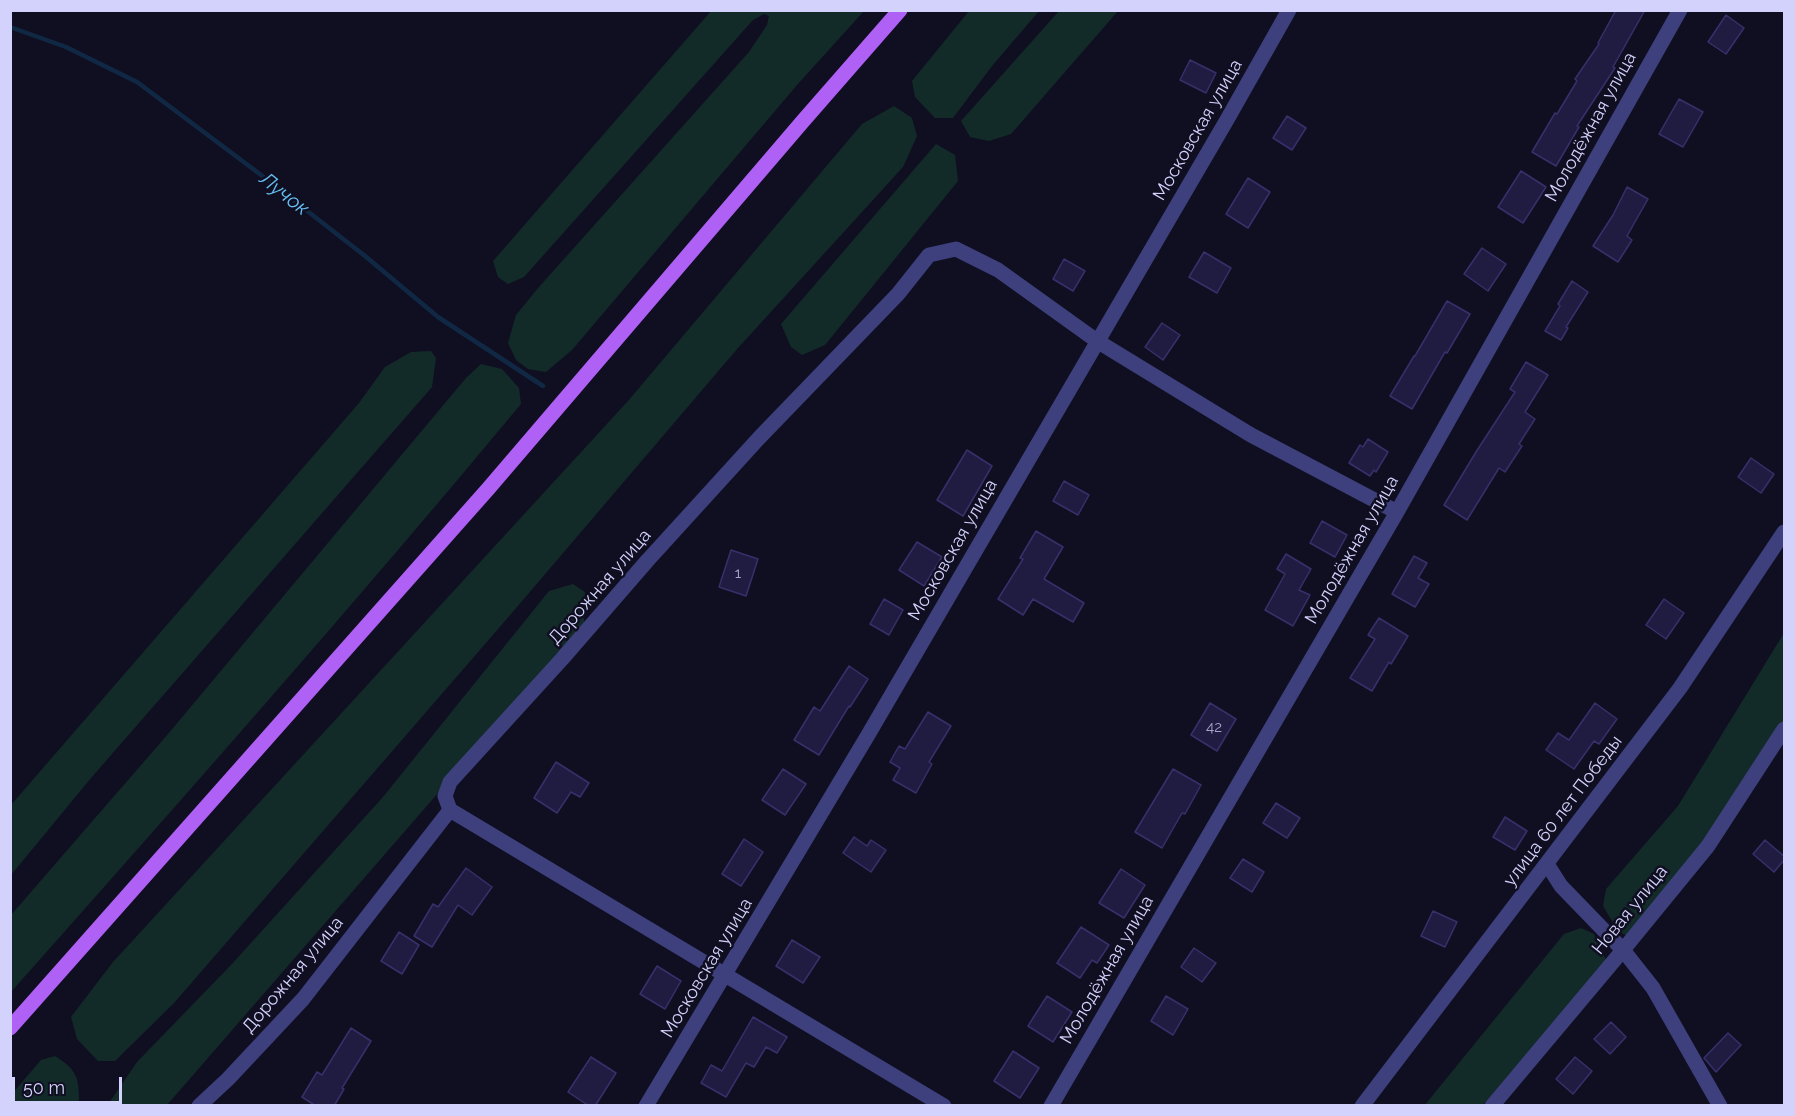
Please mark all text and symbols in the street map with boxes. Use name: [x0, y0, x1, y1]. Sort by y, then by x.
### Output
street label: Молодёжная улица: [1541, 48, 1641, 206]
street label: Московская улица: [1149, 56, 1247, 204]
water label: Лучок: [254, 167, 314, 221]
street label: Молодёжная улица: [1301, 472, 1403, 628]
street label: Московская улица: [904, 476, 1002, 624]
street label: Дорожная улица: [544, 525, 656, 649]
house number: 1: [735, 564, 741, 582]
house number: 42: [1206, 718, 1222, 736]
street label: улица 60 лет Победы: [1499, 731, 1627, 891]
street label: Новая улица: [1588, 861, 1672, 959]
street label: Молодёжная улица: [1056, 892, 1158, 1048]
street label: Московская улица: [657, 894, 757, 1042]
street label: Дорожная улица: [238, 912, 348, 1038]
scale bar: [15, 1065, 124, 1103]
text: 50 m: [23, 1077, 65, 1098]

